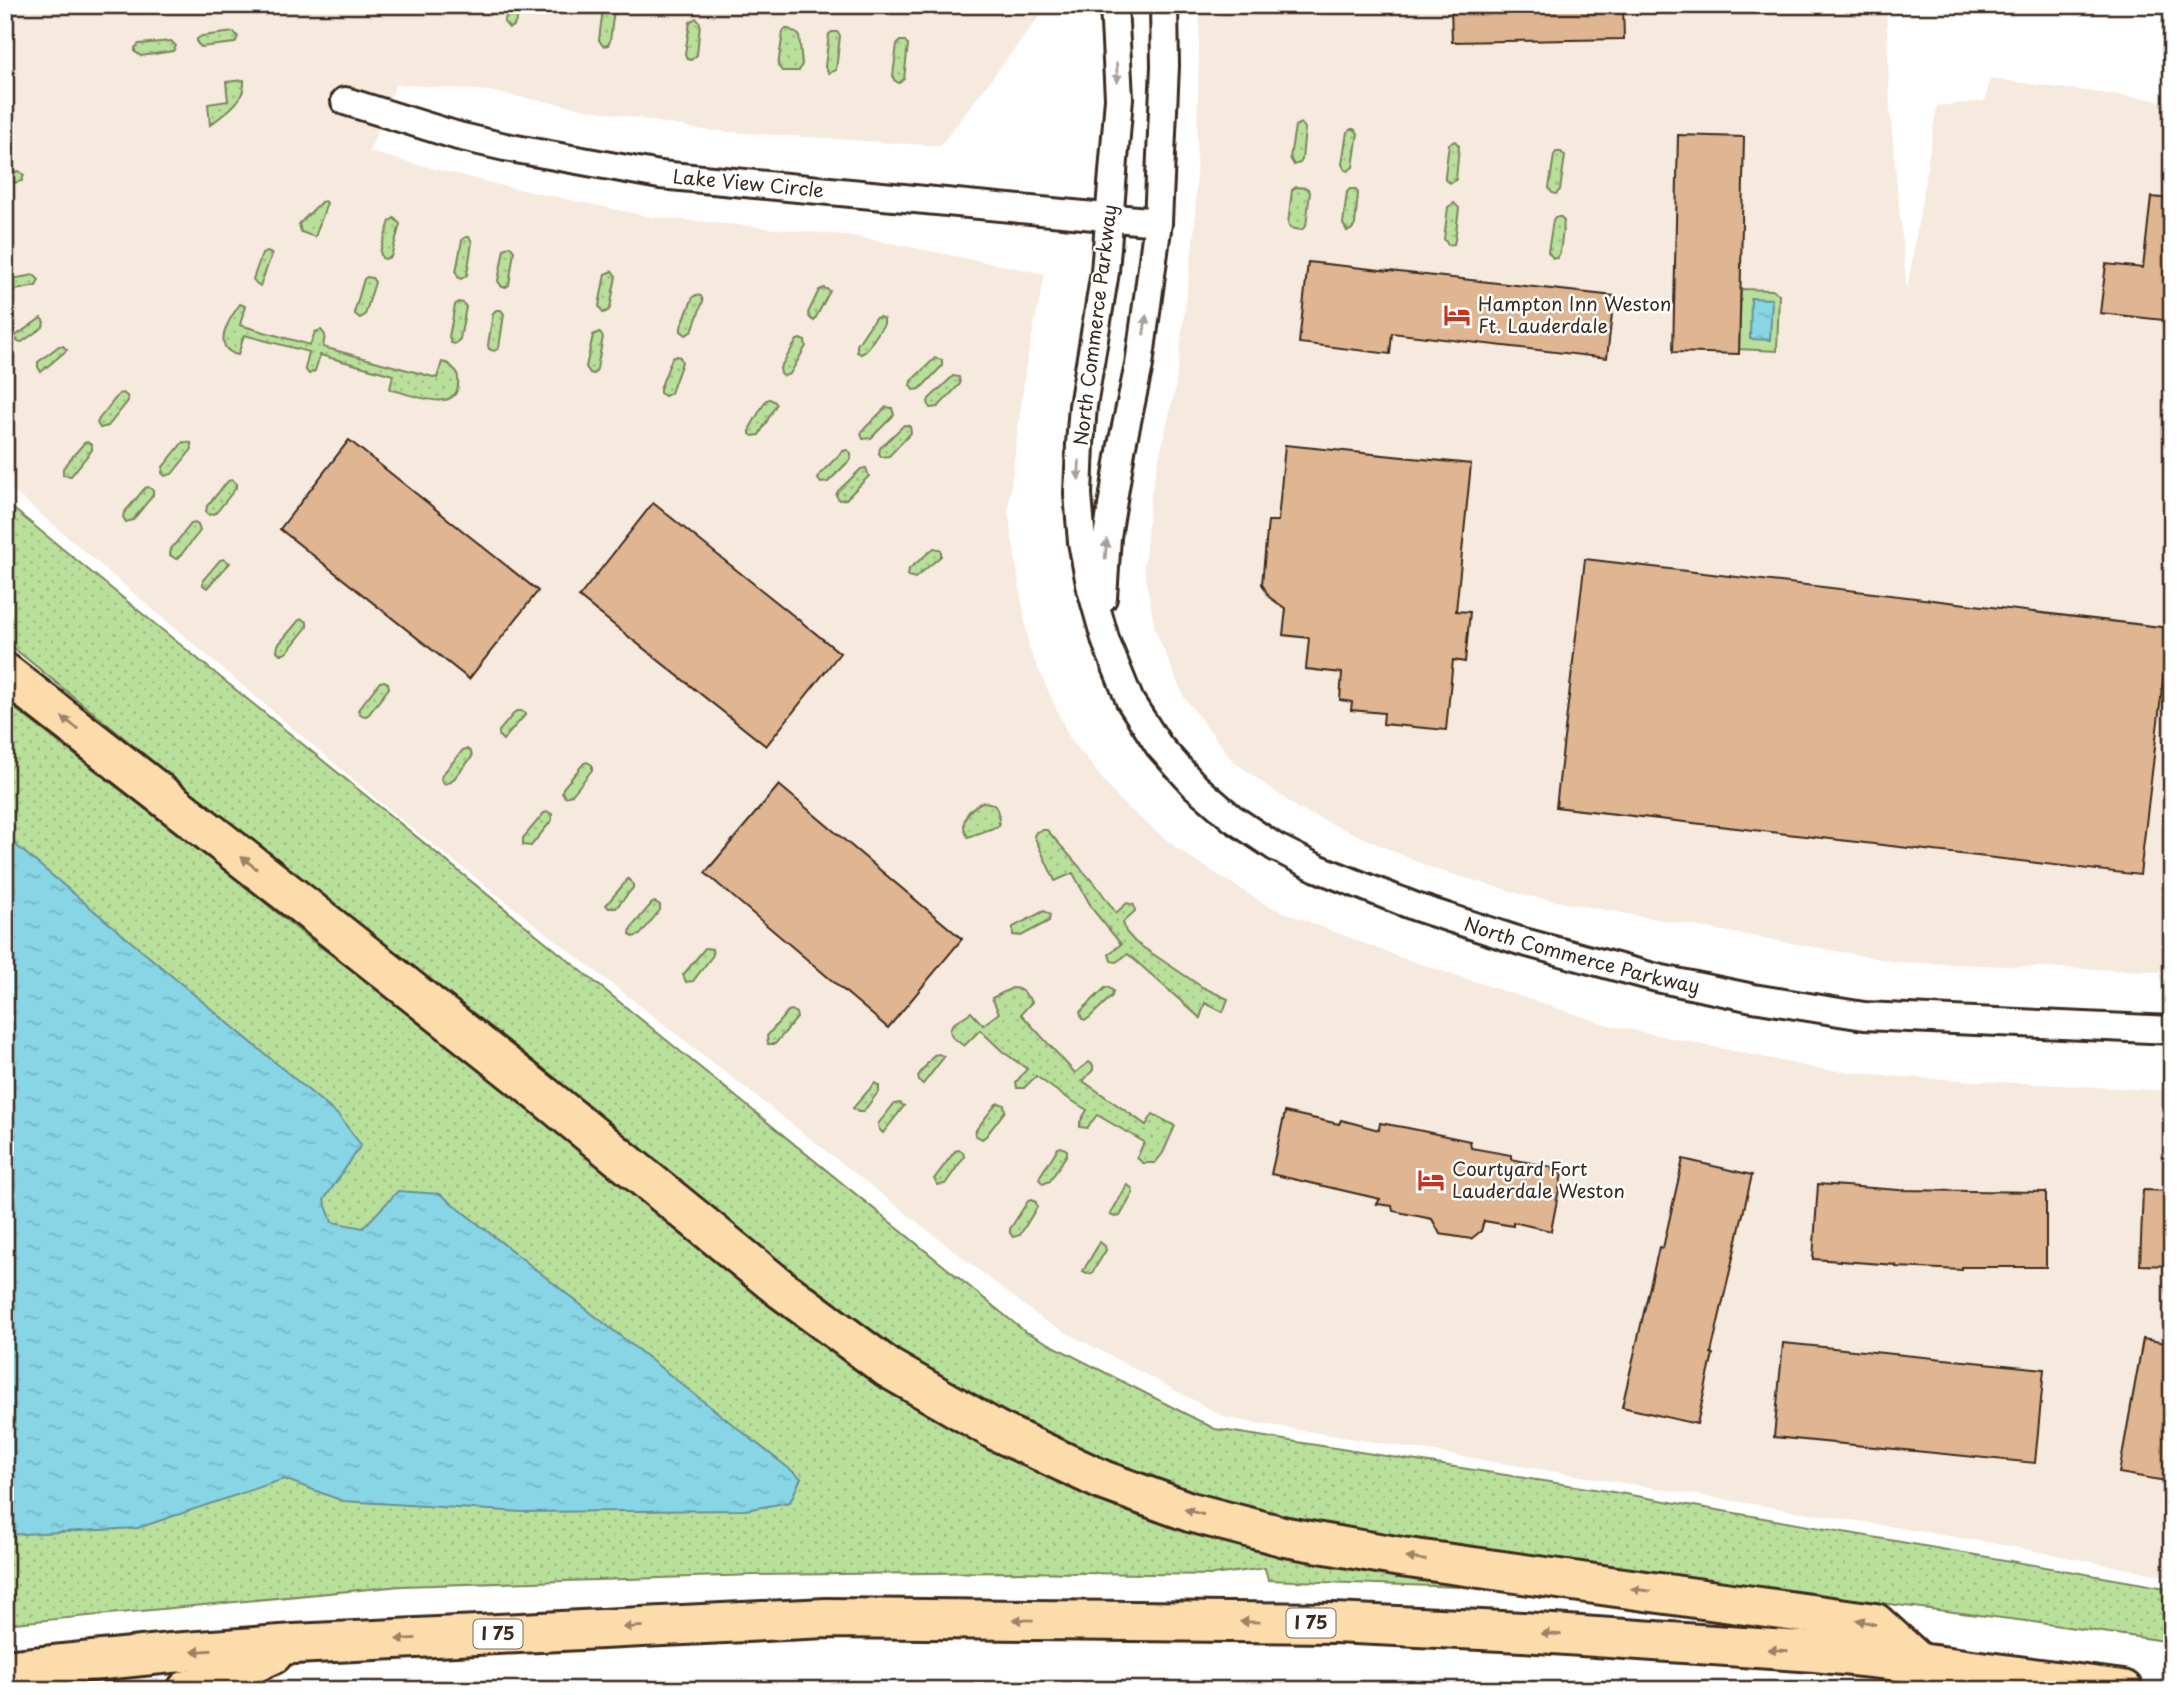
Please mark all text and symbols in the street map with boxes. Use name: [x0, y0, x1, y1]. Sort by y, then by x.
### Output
one-way arrow: [1112, 63, 1123, 85]
street label: Lake View Circle: [672, 161, 826, 203]
street label: North Commerce Parkway: [1065, 203, 1123, 447]
place label: Hampton Inn Weston Ft. Lauderdale: [1478, 289, 1671, 339]
hotel icon: Hampton Inn Weston Ft. Lauderdale: [1442, 300, 1472, 330]
one-way arrow: [1139, 314, 1150, 336]
one-way arrow: [1073, 459, 1085, 481]
one-way arrow: [1101, 538, 1112, 560]
one-way arrow: [62, 715, 80, 730]
one-way arrow: [241, 855, 259, 870]
street label: North Commerce Parkway: [1461, 909, 1702, 1000]
place label: Courtyard Fort Lauderdale Weston: [1452, 1154, 1625, 1204]
hotel icon: Courtyard Fort Lauderdale Weston: [1416, 1165, 1446, 1195]
one-way arrow: [1183, 1507, 1204, 1517]
one-way arrow: [1405, 1553, 1427, 1564]
one-way arrow: [1630, 1584, 1652, 1595]
road number: I 75: [1286, 1608, 1336, 1638]
one-way arrow: [1012, 1614, 1034, 1626]
one-way arrow: [1239, 1616, 1261, 1628]
one-way arrow: [1855, 1616, 1877, 1627]
road number: I 75: [474, 1619, 522, 1648]
one-way arrow: [622, 1622, 644, 1633]
one-way arrow: [1540, 1628, 1562, 1639]
one-way arrow: [395, 1633, 417, 1644]
one-way arrow: [1767, 1644, 1789, 1655]
one-way arrow: [191, 1646, 213, 1657]

